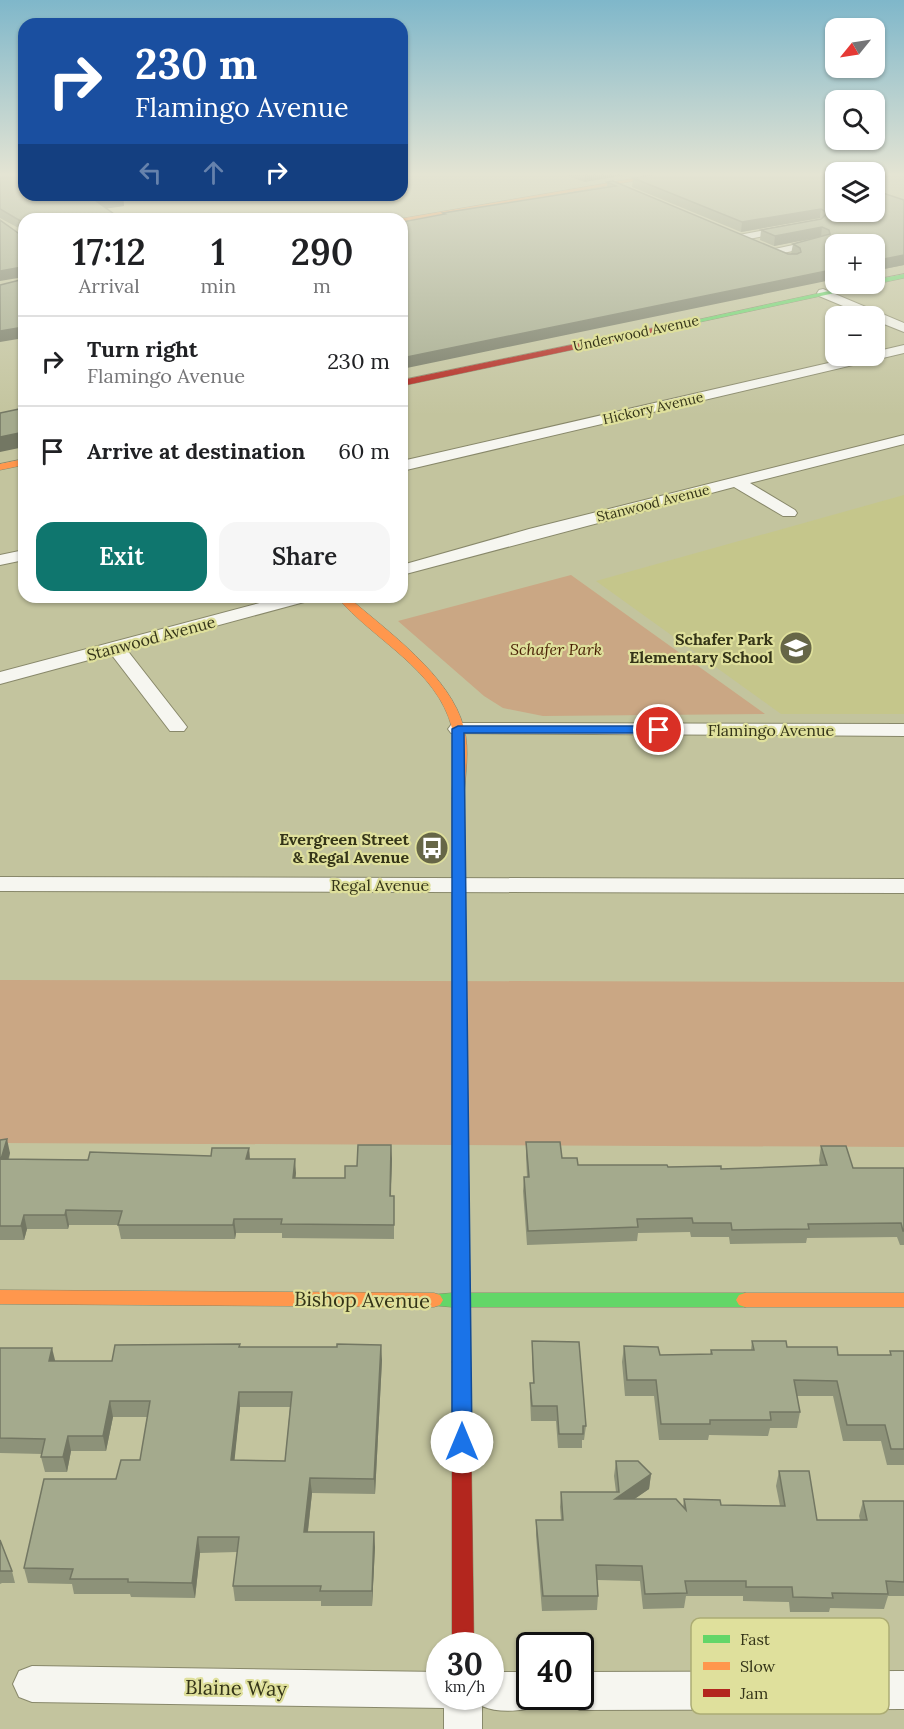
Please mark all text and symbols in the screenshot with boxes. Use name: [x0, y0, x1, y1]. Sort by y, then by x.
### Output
north arrow: [825, 18, 885, 78]
map controls: [825, 18, 885, 366]
text: 230 m: [135, 37, 257, 91]
icon: right: [36, 42, 114, 120]
text: Flamingo Avenue: [135, 90, 349, 124]
button: search: [825, 90, 885, 150]
icon: left: [134, 156, 167, 189]
icon: ahead: [197, 156, 230, 189]
icon: right: [260, 156, 293, 189]
button: layers: [825, 162, 885, 222]
text: 17:12: [73, 229, 146, 275]
text: 1: [211, 229, 225, 275]
text: 290: [291, 229, 353, 275]
button: +: [825, 234, 885, 294]
text: Arrival: [79, 273, 140, 298]
text: min: [200, 273, 236, 298]
text: m: [313, 273, 331, 298]
button: −: [825, 306, 885, 366]
street label: Underwood Avenue: [571, 311, 701, 355]
text: Turn right: [87, 335, 198, 363]
icon: right: [36, 345, 69, 378]
text: 230 m: [327, 347, 390, 375]
text: Flamingo Avenue: [87, 363, 245, 388]
street label: Hickory Avenue: [601, 388, 705, 428]
icon: arrive: [36, 435, 69, 468]
text: Arrive at destination: [87, 437, 305, 465]
text: 60 m: [338, 437, 390, 465]
street label: Stanwood Avenue: [595, 480, 712, 526]
button: Exit: [36, 522, 207, 591]
button: Share: [219, 522, 390, 591]
street label: Stanwood Avenue: [85, 611, 218, 665]
place label: Schafer Park Elementary School: [629, 629, 773, 667]
school or university icon: Schafer Park Elementary School: [778, 630, 814, 666]
park label: Schafer Park: [510, 639, 602, 659]
pin: [633, 704, 684, 755]
icon: arrive: [642, 713, 675, 746]
street label: Flamingo Avenue: [708, 720, 835, 740]
place label: Evergreen Street & Regal Avenue: [279, 829, 409, 867]
bus stop icon: Evergreen Street & Regal Avenue: [414, 830, 450, 866]
street label: Regal Avenue: [331, 875, 430, 895]
street label: Bishop Avenue: [294, 1286, 430, 1313]
position arrow: [430, 1410, 494, 1474]
legend: [691, 1618, 889, 1714]
text: Fast: [740, 1629, 771, 1649]
speed limit sign: 40: [516, 1632, 594, 1710]
text: 30: [447, 1645, 483, 1683]
text: Slow: [740, 1656, 776, 1676]
street label: Blaine Way: [185, 1674, 287, 1701]
text: km/h: [445, 1677, 485, 1696]
text: Jam: [739, 1683, 768, 1703]

